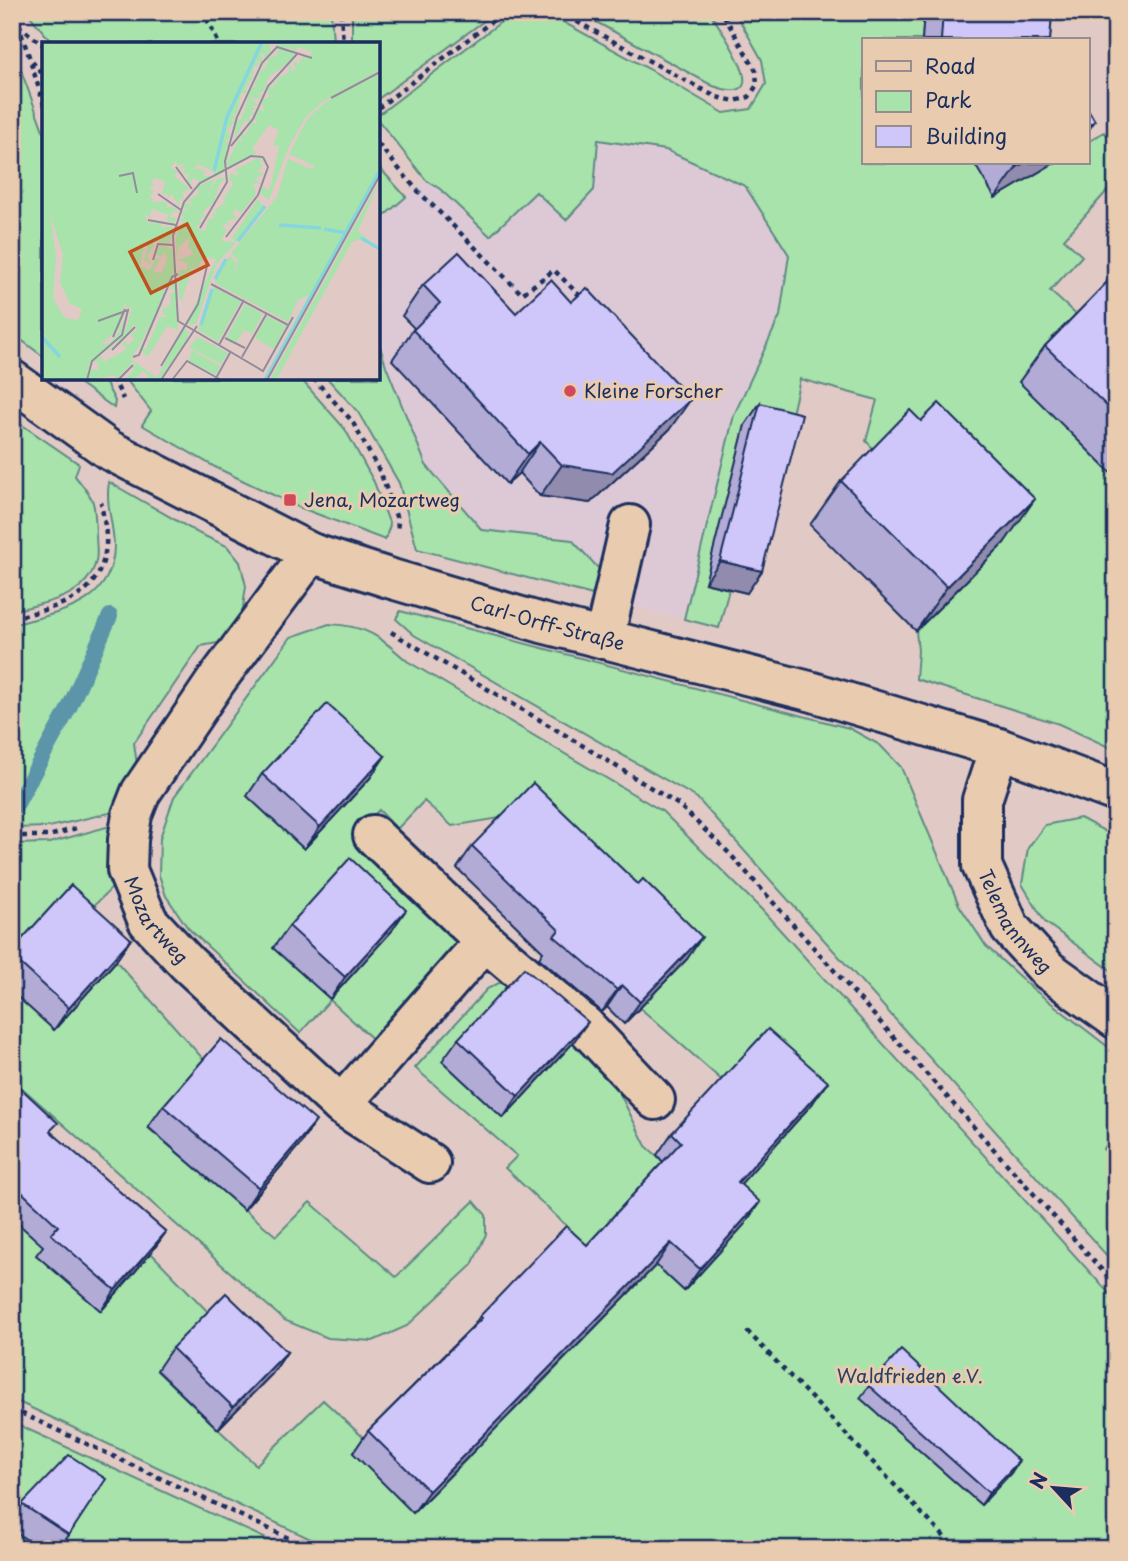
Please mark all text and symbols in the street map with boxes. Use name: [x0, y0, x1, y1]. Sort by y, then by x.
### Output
legend: [862, 38, 1090, 164]
inset map: [42, 42, 380, 380]
text: Road: [925, 49, 976, 81]
text: Park: [925, 83, 972, 115]
text: Building: [925, 119, 1007, 151]
place label: Kleine Forscher: [584, 376, 723, 404]
marker: Kleine Forscher: [562, 383, 578, 399]
place label: Jena, Mozartweg: [304, 485, 460, 513]
marker: Jena, Mozartweg: [282, 492, 298, 508]
street label: Carl-Orff-Straße: [467, 588, 628, 657]
street label: Telemannweg: [972, 865, 1060, 979]
street label: Mozartweg: [118, 871, 196, 970]
park label: Waldfrieden e.V.: [837, 1361, 983, 1389]
north arrow: [1020, 1452, 1090, 1522]
text: N: [1022, 1467, 1054, 1493]

